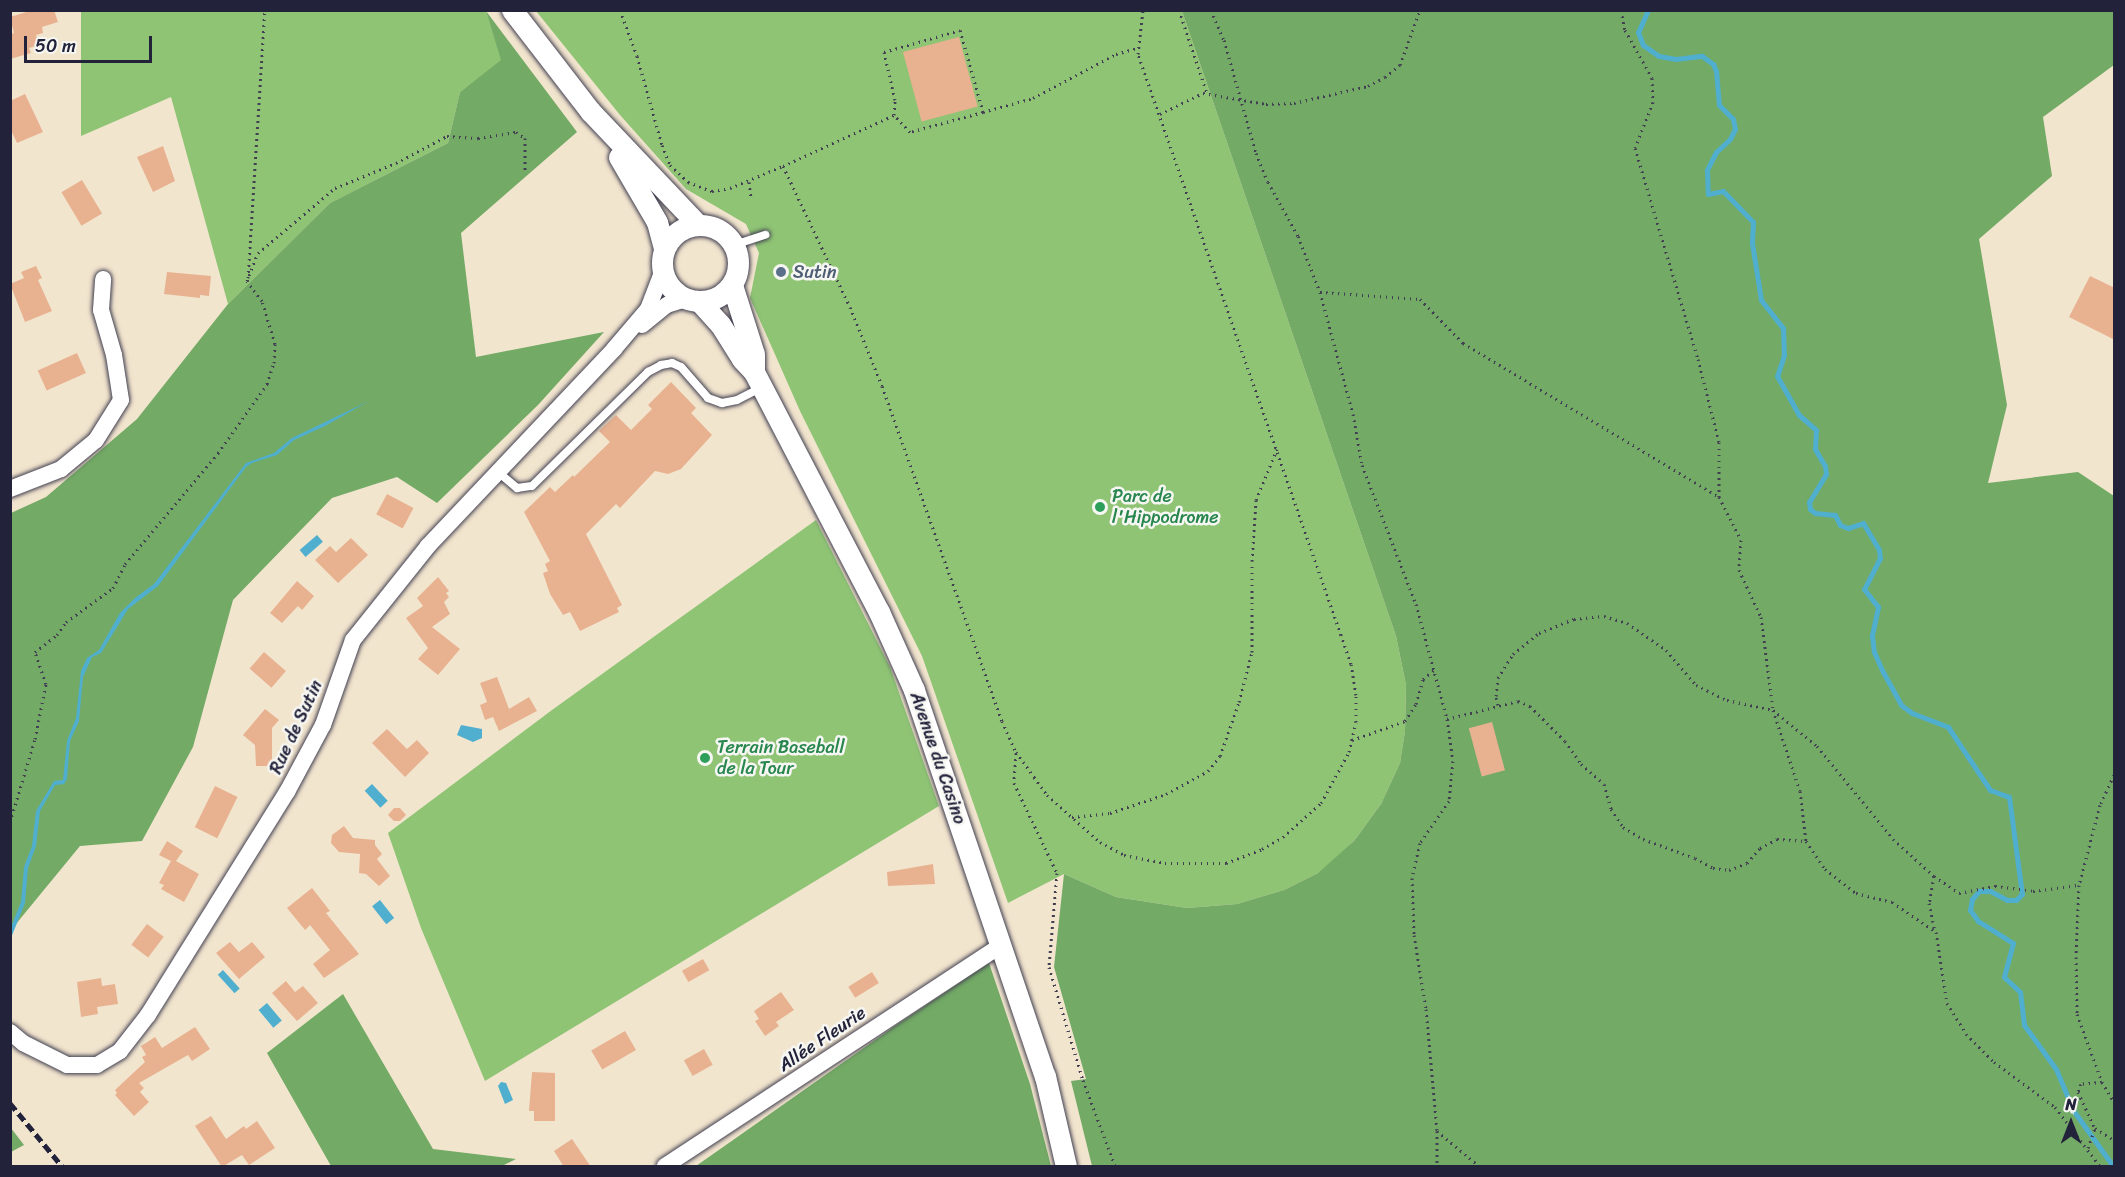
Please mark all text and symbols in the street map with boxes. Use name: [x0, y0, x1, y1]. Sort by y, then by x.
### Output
scale bar: [27, 24, 154, 62]
text: 50 m: [35, 30, 76, 62]
place label: Sutin: [793, 261, 836, 283]
marker: Sutin: [774, 265, 788, 279]
place label: Parc de l'Hippodrome: [1112, 486, 1219, 528]
marker: Parc de l'Hippodrome: [1093, 500, 1107, 514]
street label: Rue de Sutin: [265, 676, 327, 778]
street label: Avenue du Casino: [905, 689, 971, 827]
place label: Terrain Baseball de la Tour: [717, 737, 845, 780]
marker: Terrain Baseball de la Tour: [698, 751, 712, 765]
street label: Allée Fleurie: [774, 1002, 870, 1076]
text: N: [2065, 1090, 2077, 1119]
north arrow: [2041, 1093, 2101, 1153]

